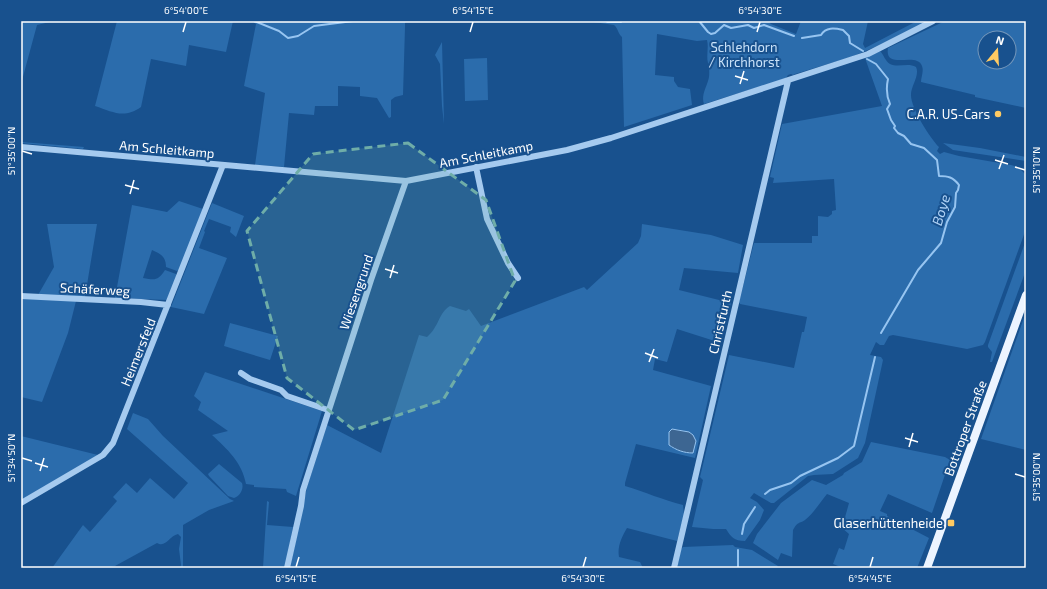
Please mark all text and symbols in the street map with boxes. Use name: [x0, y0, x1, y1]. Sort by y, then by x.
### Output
text: 6°54'00"E: [164, 4, 208, 16]
text: 6°54'15"E: [452, 4, 494, 16]
text: 6°54'30"E: [738, 4, 782, 16]
north arrow: [977, 30, 1017, 70]
text: N: [994, 33, 1006, 47]
park label: Schlehdorn / Kirchhorst: [708, 39, 780, 70]
place label: C.A.R. US-Cars: [906, 106, 990, 122]
marker: C.A.R. US-Cars: [993, 109, 1003, 119]
text: 51°35'00"N: [5, 127, 17, 175]
street label: Am Schleitkamp: [119, 137, 215, 161]
street label: Am Schleitkamp: [438, 137, 534, 171]
text: 51°35'10"N: [1030, 147, 1042, 193]
water label: Boye: [928, 192, 953, 227]
street label: Wiesengrund: [336, 252, 376, 332]
street label: Schäferweg: [59, 279, 131, 299]
street label: Christfurth: [705, 289, 735, 355]
street label: Heimersfeld: [117, 316, 159, 388]
street label: Bottroper Straße: [940, 378, 990, 478]
text: 51°34'50"N: [5, 434, 17, 482]
text: 51°35'00"N: [1030, 453, 1042, 501]
place label: Glaserhüttenheide: [833, 515, 943, 531]
marker: Glaserhüttenheide: [946, 518, 956, 528]
text: 6°54'15"E: [275, 572, 317, 584]
text: 6°54'30"E: [561, 572, 605, 584]
text: 6°54'45"E: [848, 572, 892, 584]

